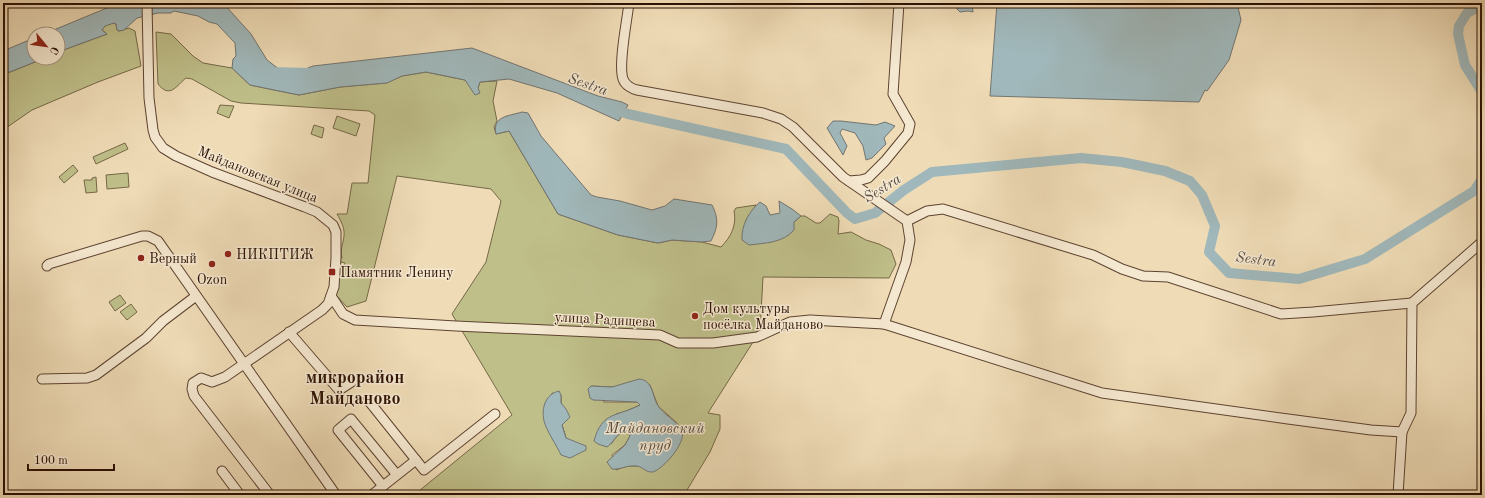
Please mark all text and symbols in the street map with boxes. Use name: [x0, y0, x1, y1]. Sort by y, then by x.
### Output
north arrow: [26, 26, 66, 66]
text: С: [47, 44, 60, 56]
water label: Sestra: [566, 72, 609, 99]
street label: Майдановская улица: [195, 144, 320, 205]
water label: Sestra: [861, 172, 904, 207]
place label: НИКПТИЖ: [236, 248, 314, 262]
marker: НИКПТИЖ: [223, 249, 233, 259]
water label: Sestra: [1235, 251, 1277, 270]
place label: Верный: [149, 252, 197, 266]
marker: Верный: [136, 253, 146, 263]
marker: Ozon: [207, 259, 217, 269]
place label: Памятник Ленину: [340, 266, 454, 280]
marker: Памятник Ленину: [327, 267, 337, 277]
place label: Ozon: [197, 273, 228, 287]
place label: Дом культуры посёлка Майданово: [703, 302, 823, 332]
street label: улица Радищева: [554, 310, 656, 330]
marker: Дом культуры посёлка Майданово: [690, 311, 700, 321]
district label: микрорайон Майданово: [306, 369, 404, 408]
water label: Майдановский пруд: [604, 422, 705, 454]
scale bar: [28, 446, 114, 472]
text: 100 m: [34, 455, 68, 467]

